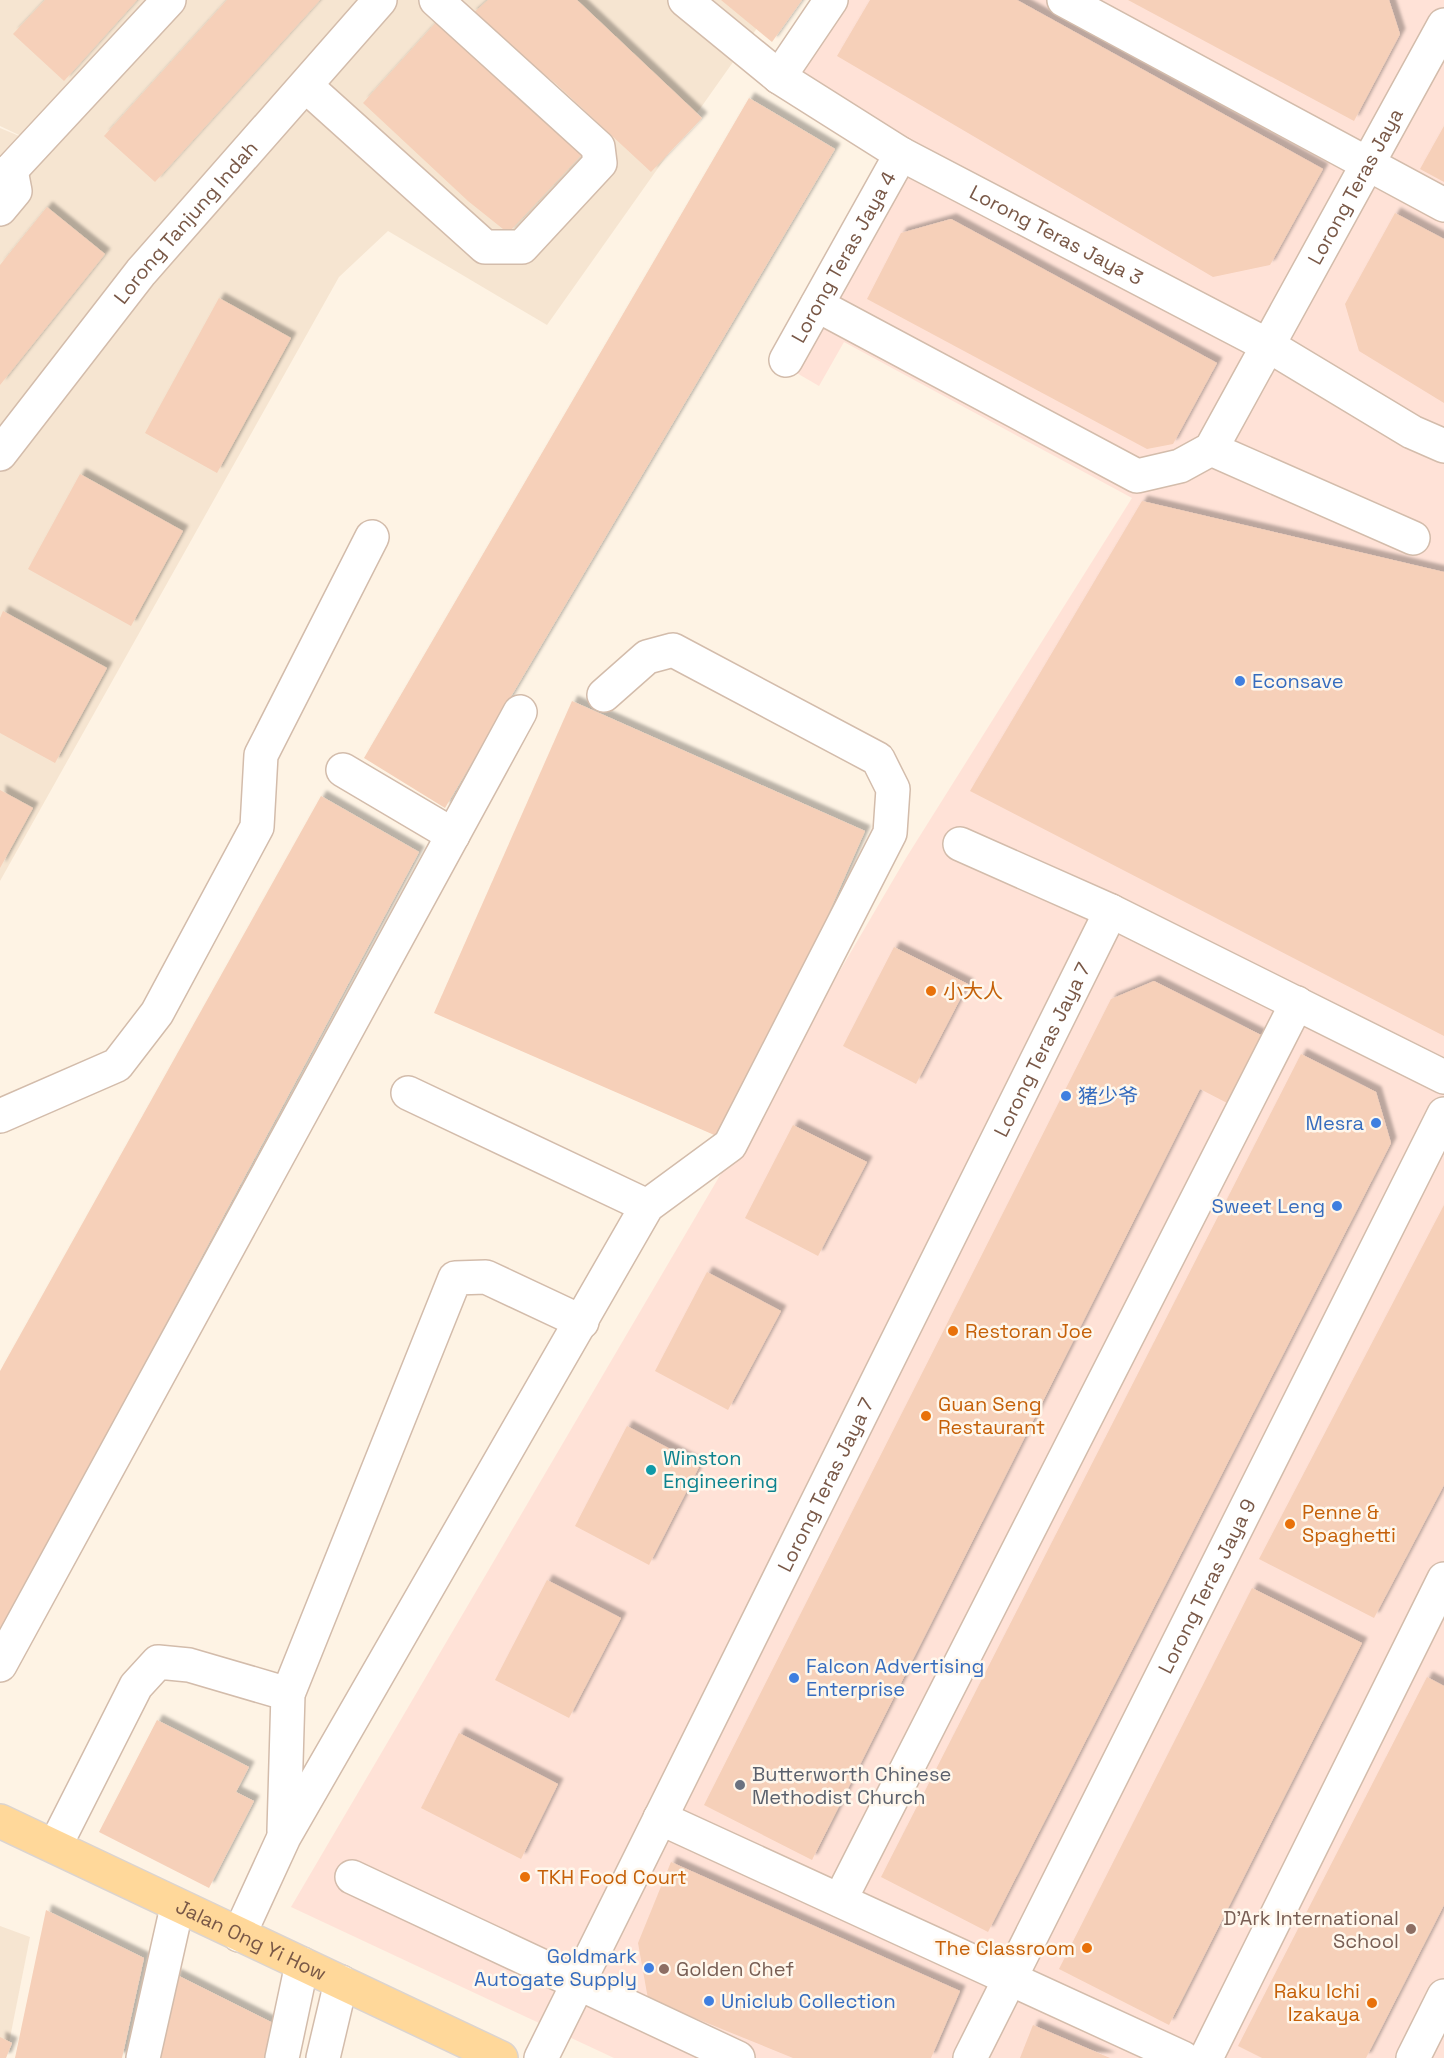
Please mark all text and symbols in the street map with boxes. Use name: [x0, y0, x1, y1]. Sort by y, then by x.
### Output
street label: Lorong Teras Jaya: [1302, 103, 1409, 269]
street label: Lorong Tanjung Indah: [108, 135, 263, 309]
street label: Lorong Teras Jaya 4: [785, 167, 902, 347]
street label: Lorong Teras Jaya 3: [965, 179, 1148, 291]
place label: Econsave: [1252, 668, 1343, 694]
marker: Econsave: [1233, 674, 1247, 688]
street label: Lorong Teras Jaya 7: [988, 958, 1096, 1141]
place label: 小大人: [943, 978, 1003, 1004]
marker: 小大人: [924, 984, 938, 998]
place label: 猪少爷: [1078, 1083, 1138, 1109]
marker: 猪少爷: [1059, 1089, 1073, 1103]
place label: Mesra: [1306, 1110, 1364, 1136]
marker: Mesra: [1369, 1116, 1383, 1130]
place label: Sweet Leng: [1211, 1193, 1325, 1219]
marker: Sweet Leng: [1330, 1199, 1344, 1213]
place label: Restoran Joe: [965, 1318, 1093, 1344]
marker: Restoran Joe: [946, 1324, 960, 1338]
place label: Guan Seng Restaurant: [938, 1391, 1045, 1440]
street label: Lorong Teras Jaya 7: [772, 1393, 880, 1576]
marker: Guan Seng Restaurant: [919, 1409, 933, 1423]
place label: Winston Engineering: [663, 1445, 778, 1494]
marker: Winston Engineering: [644, 1463, 658, 1477]
street label: Lorong Teras Jaya 9: [1152, 1494, 1262, 1678]
place label: Penne & Spaghetti: [1302, 1499, 1396, 1548]
marker: Penne & Spaghetti: [1283, 1517, 1297, 1531]
place label: Falcon Advertising Enterprise: [806, 1653, 984, 1702]
marker: Falcon Advertising Enterprise: [787, 1671, 801, 1685]
place label: Butterworth Chinese Methodist Church: [752, 1761, 951, 1810]
marker: Butterworth Chinese Methodist Church: [733, 1778, 747, 1792]
place label: TKH Food Court: [537, 1864, 687, 1890]
marker: TKH Food Court: [518, 1870, 532, 1884]
street label: Jalan Ong Yi How: [172, 1893, 331, 1987]
place label: D'Ark International School: [1223, 1905, 1399, 1954]
marker: D'Ark International School: [1404, 1922, 1418, 1936]
place label: The Classroom: [935, 1935, 1075, 1961]
marker: The Classroom: [1080, 1941, 1094, 1955]
place label: Goldmark Autogate Supply: [474, 1943, 637, 1992]
place label: Golden Chef: [676, 1956, 794, 1982]
marker: Goldmark Autogate Supply: [642, 1961, 656, 1975]
marker: Golden Chef: [657, 1962, 671, 1976]
place label: Raku Ichi Izakaya: [1274, 1978, 1360, 2027]
place label: Uniclub Collection: [721, 1988, 896, 2014]
marker: Uniclub Collection: [702, 1994, 716, 2008]
marker: Raku Ichi Izakaya: [1365, 1996, 1379, 2010]

